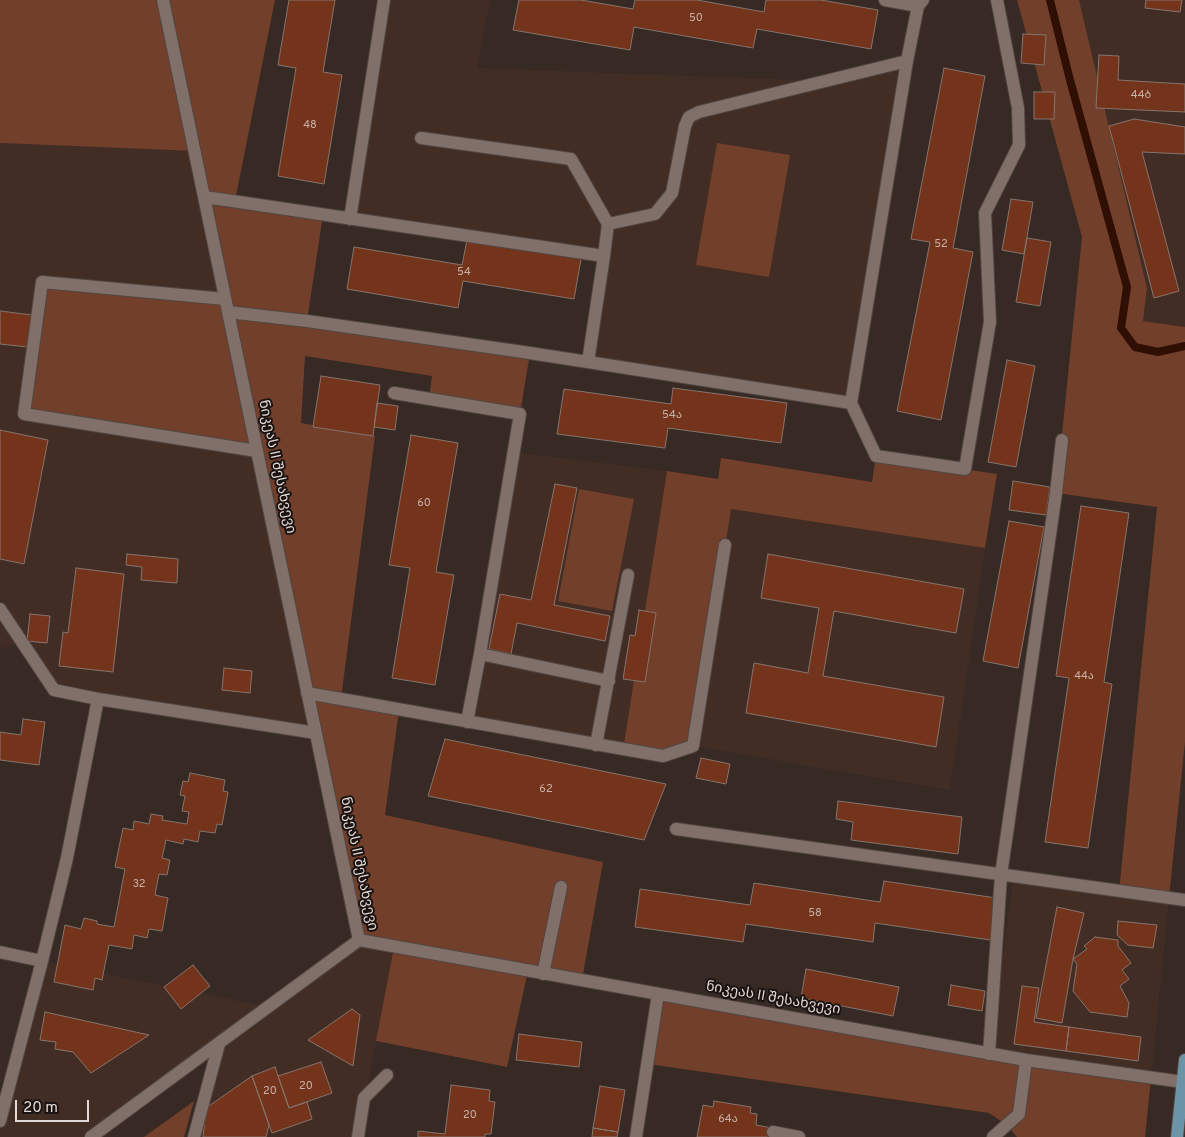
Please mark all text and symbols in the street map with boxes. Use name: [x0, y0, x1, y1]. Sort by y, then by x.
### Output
house number: 50: [689, 12, 703, 26]
house number: 44ბ: [1131, 89, 1151, 103]
house number: 48: [303, 119, 317, 133]
house number: 52: [934, 238, 948, 252]
house number: 54: [457, 266, 471, 280]
street label: ნიკეას II შესახვევი: [254, 399, 298, 535]
house number: 54ა: [662, 409, 682, 423]
house number: 60: [417, 497, 431, 511]
house number: 44ა: [1074, 670, 1094, 684]
house number: 62: [539, 783, 553, 797]
street label: ნიკეას II შესახვევი: [336, 796, 380, 932]
house number: 32: [132, 878, 146, 892]
house number: 58: [808, 907, 822, 921]
street label: ნიკეას II შესახვევი: [704, 979, 842, 1019]
house number: 20: [299, 1080, 313, 1094]
house number: 20: [263, 1085, 277, 1099]
scale bar: [18, 1090, 91, 1122]
text: 20 m: [23, 1099, 58, 1118]
house number: 20: [463, 1109, 477, 1123]
house number: 64ა: [718, 1113, 738, 1127]

